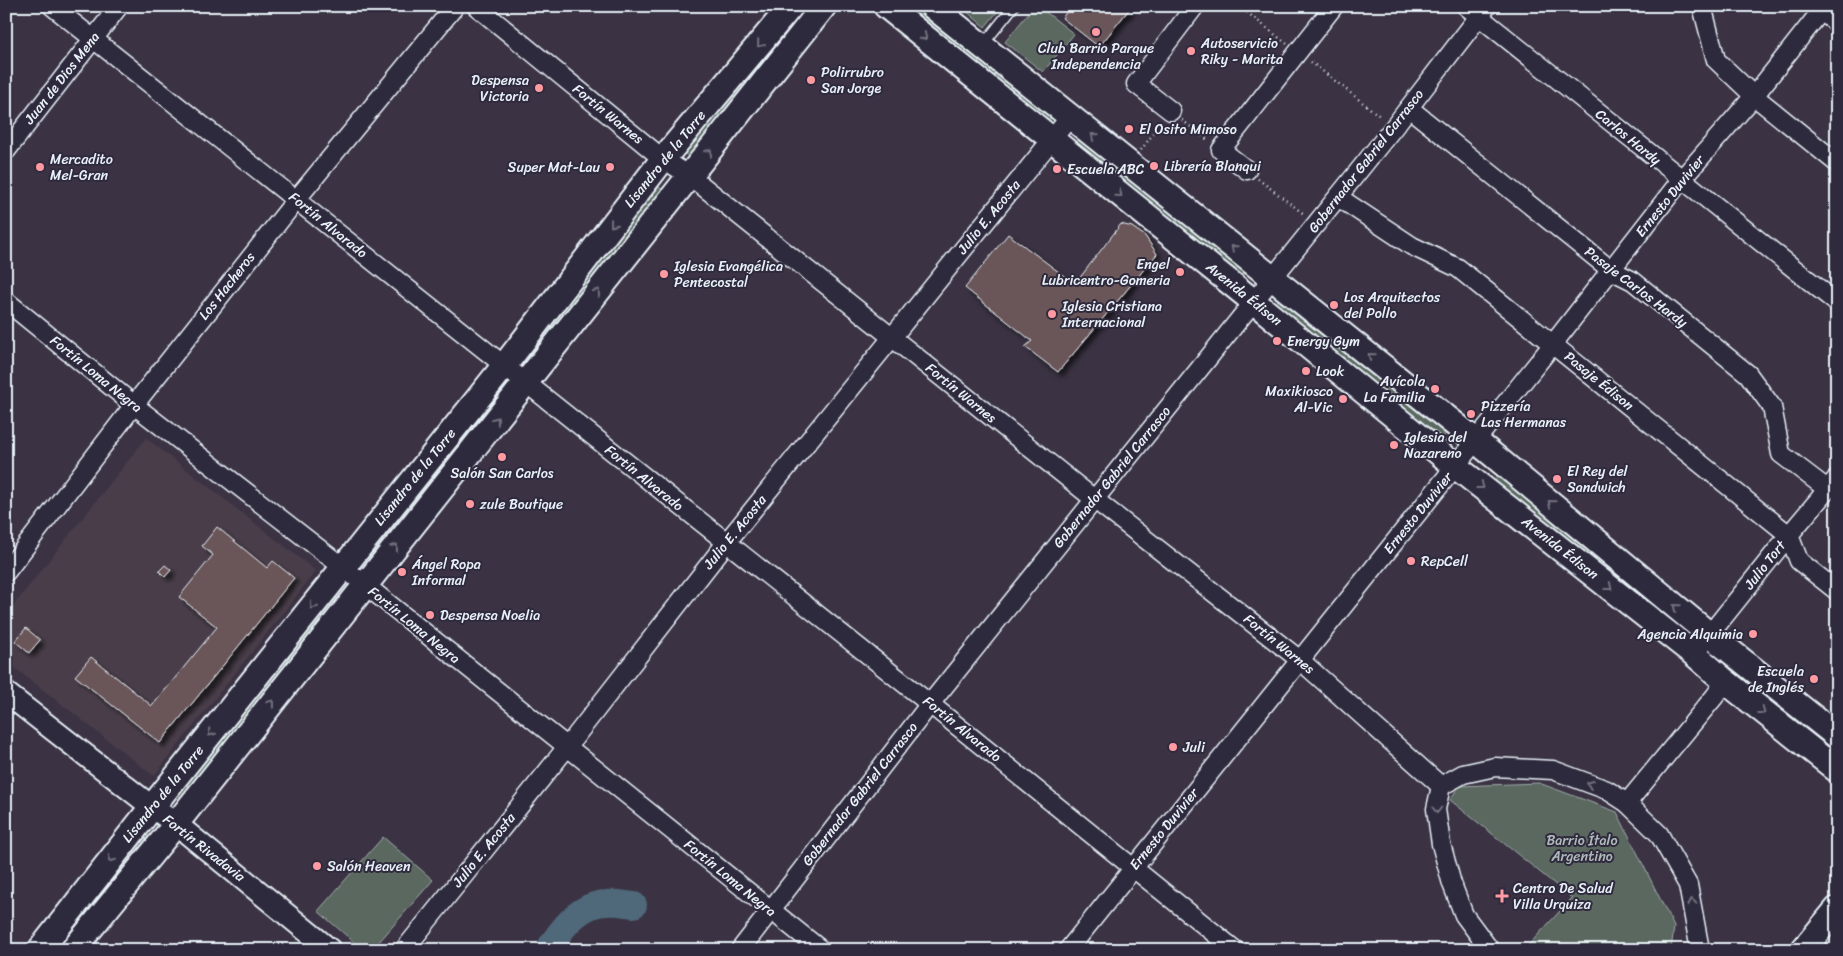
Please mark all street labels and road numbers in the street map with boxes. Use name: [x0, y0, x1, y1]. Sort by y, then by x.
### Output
street label: Juan de Dios Mena: [17, 26, 106, 131]
street label: Fortín Warnes: [567, 77, 649, 151]
street label: Gobernador Gabriel Carrasco: [1302, 83, 1430, 239]
street label: Carlos Hardy: [1589, 102, 1667, 172]
street label: Lisandro de la Torre: [618, 104, 712, 214]
street label: Ernesto Duvivier: [1629, 148, 1712, 243]
street label: Julio E. Acosta: [950, 173, 1028, 261]
street label: Fortín Alvarado: [283, 185, 373, 265]
street label: Pasaje Carlos Hardy: [1579, 240, 1694, 335]
street label: Los Hacheros: [192, 246, 262, 326]
street label: Avenida Édison: [1199, 255, 1288, 333]
street label: Fortín Loma Negra: [44, 329, 148, 419]
street label: Pasaje Édison: [1558, 345, 1640, 417]
street label: Fortín Warnes: [920, 356, 1002, 430]
street label: Gobernador Gabriel Carrasco: [1046, 400, 1178, 554]
street label: Lisandro de la Torre: [368, 422, 462, 532]
street label: Fortín Alvarado: [599, 438, 689, 518]
street label: Ernesto Duvivier: [1377, 465, 1460, 560]
street label: Julio E. Acosta: [696, 488, 774, 576]
street label: Avenida Édison: [1515, 509, 1604, 587]
street label: Julio Tort: [1737, 534, 1793, 596]
street label: Fortín Loma Negra: [362, 580, 466, 670]
street label: Fortín Warnes: [1238, 607, 1320, 681]
street label: Fortín Alvarado: [917, 689, 1007, 769]
street label: Gobernador Gabriel Carrasco: [796, 716, 924, 872]
street label: Lisandro de la Torre: [116, 739, 210, 849]
street label: Ernesto Duvivier: [1123, 781, 1206, 876]
street label: Julio E. Acosta: [445, 806, 523, 894]
street label: Fortín Rivadavia: [157, 808, 252, 889]
street label: Fortín Loma Negra: [678, 833, 782, 923]

